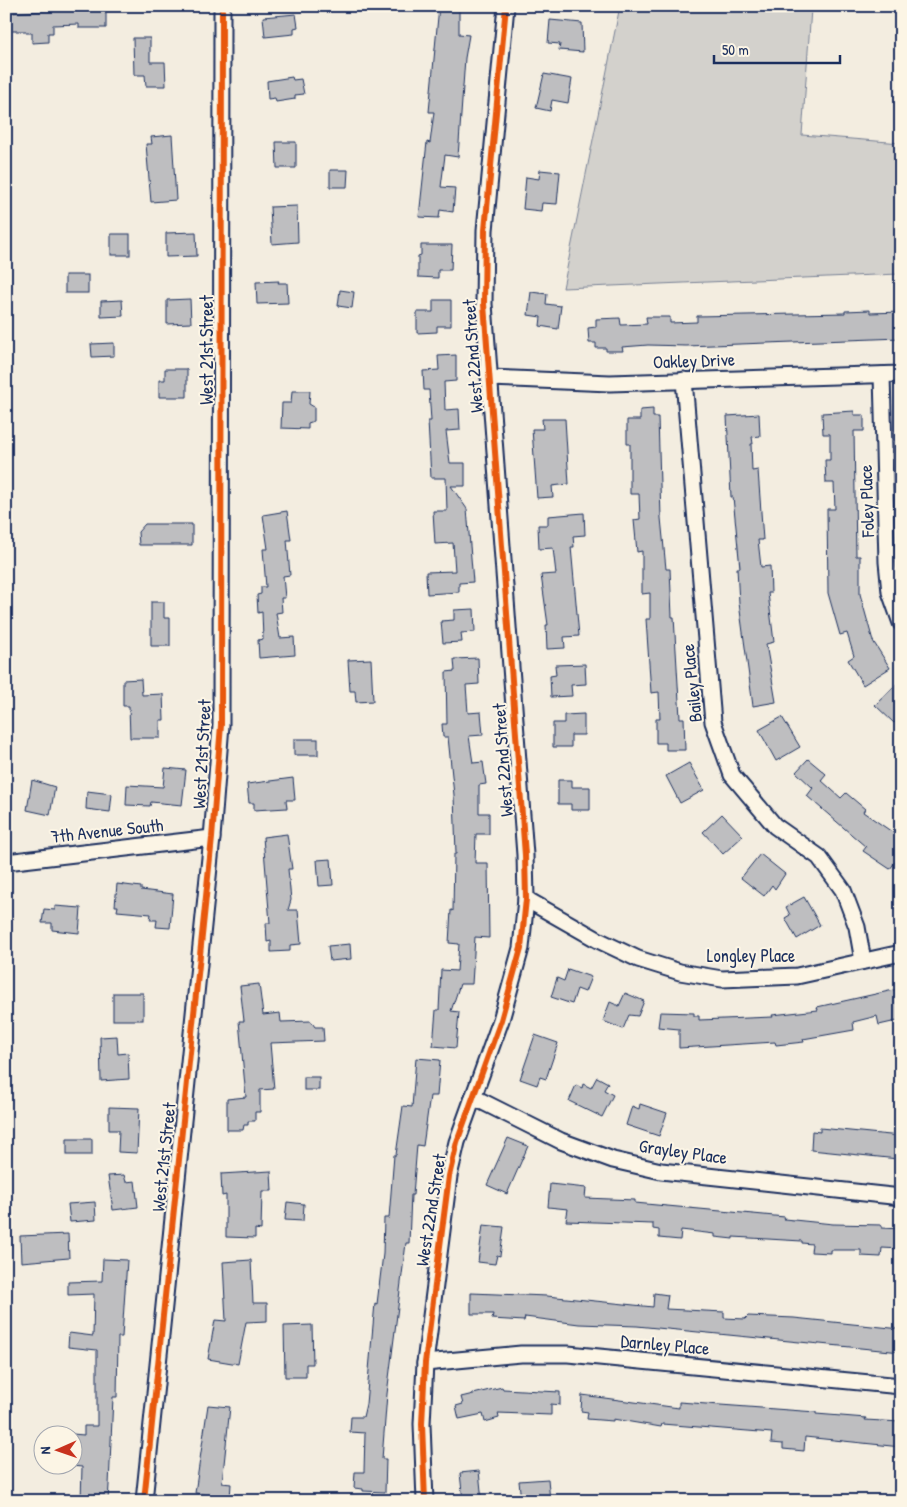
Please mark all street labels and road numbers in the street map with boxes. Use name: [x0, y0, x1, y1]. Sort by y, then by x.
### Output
street label: West 21st Street: [194, 294, 219, 405]
street label: West 22nd Street: [456, 298, 489, 414]
street label: Oakley Drive: [653, 347, 735, 374]
street label: Foley Place: [853, 464, 880, 539]
street label: Bailey Place: [675, 643, 708, 723]
street label: West 21st Street: [186, 698, 217, 809]
street label: West 22nd Street: [486, 702, 519, 818]
street label: 7th Avenue South: [49, 812, 165, 849]
street label: Longley Place: [707, 943, 795, 968]
street label: West 21st Street: [145, 1100, 182, 1213]
street label: Grayley Place: [637, 1133, 729, 1170]
street label: West 22nd Street: [409, 1151, 452, 1268]
street label: Darnley Place: [620, 1328, 710, 1361]

